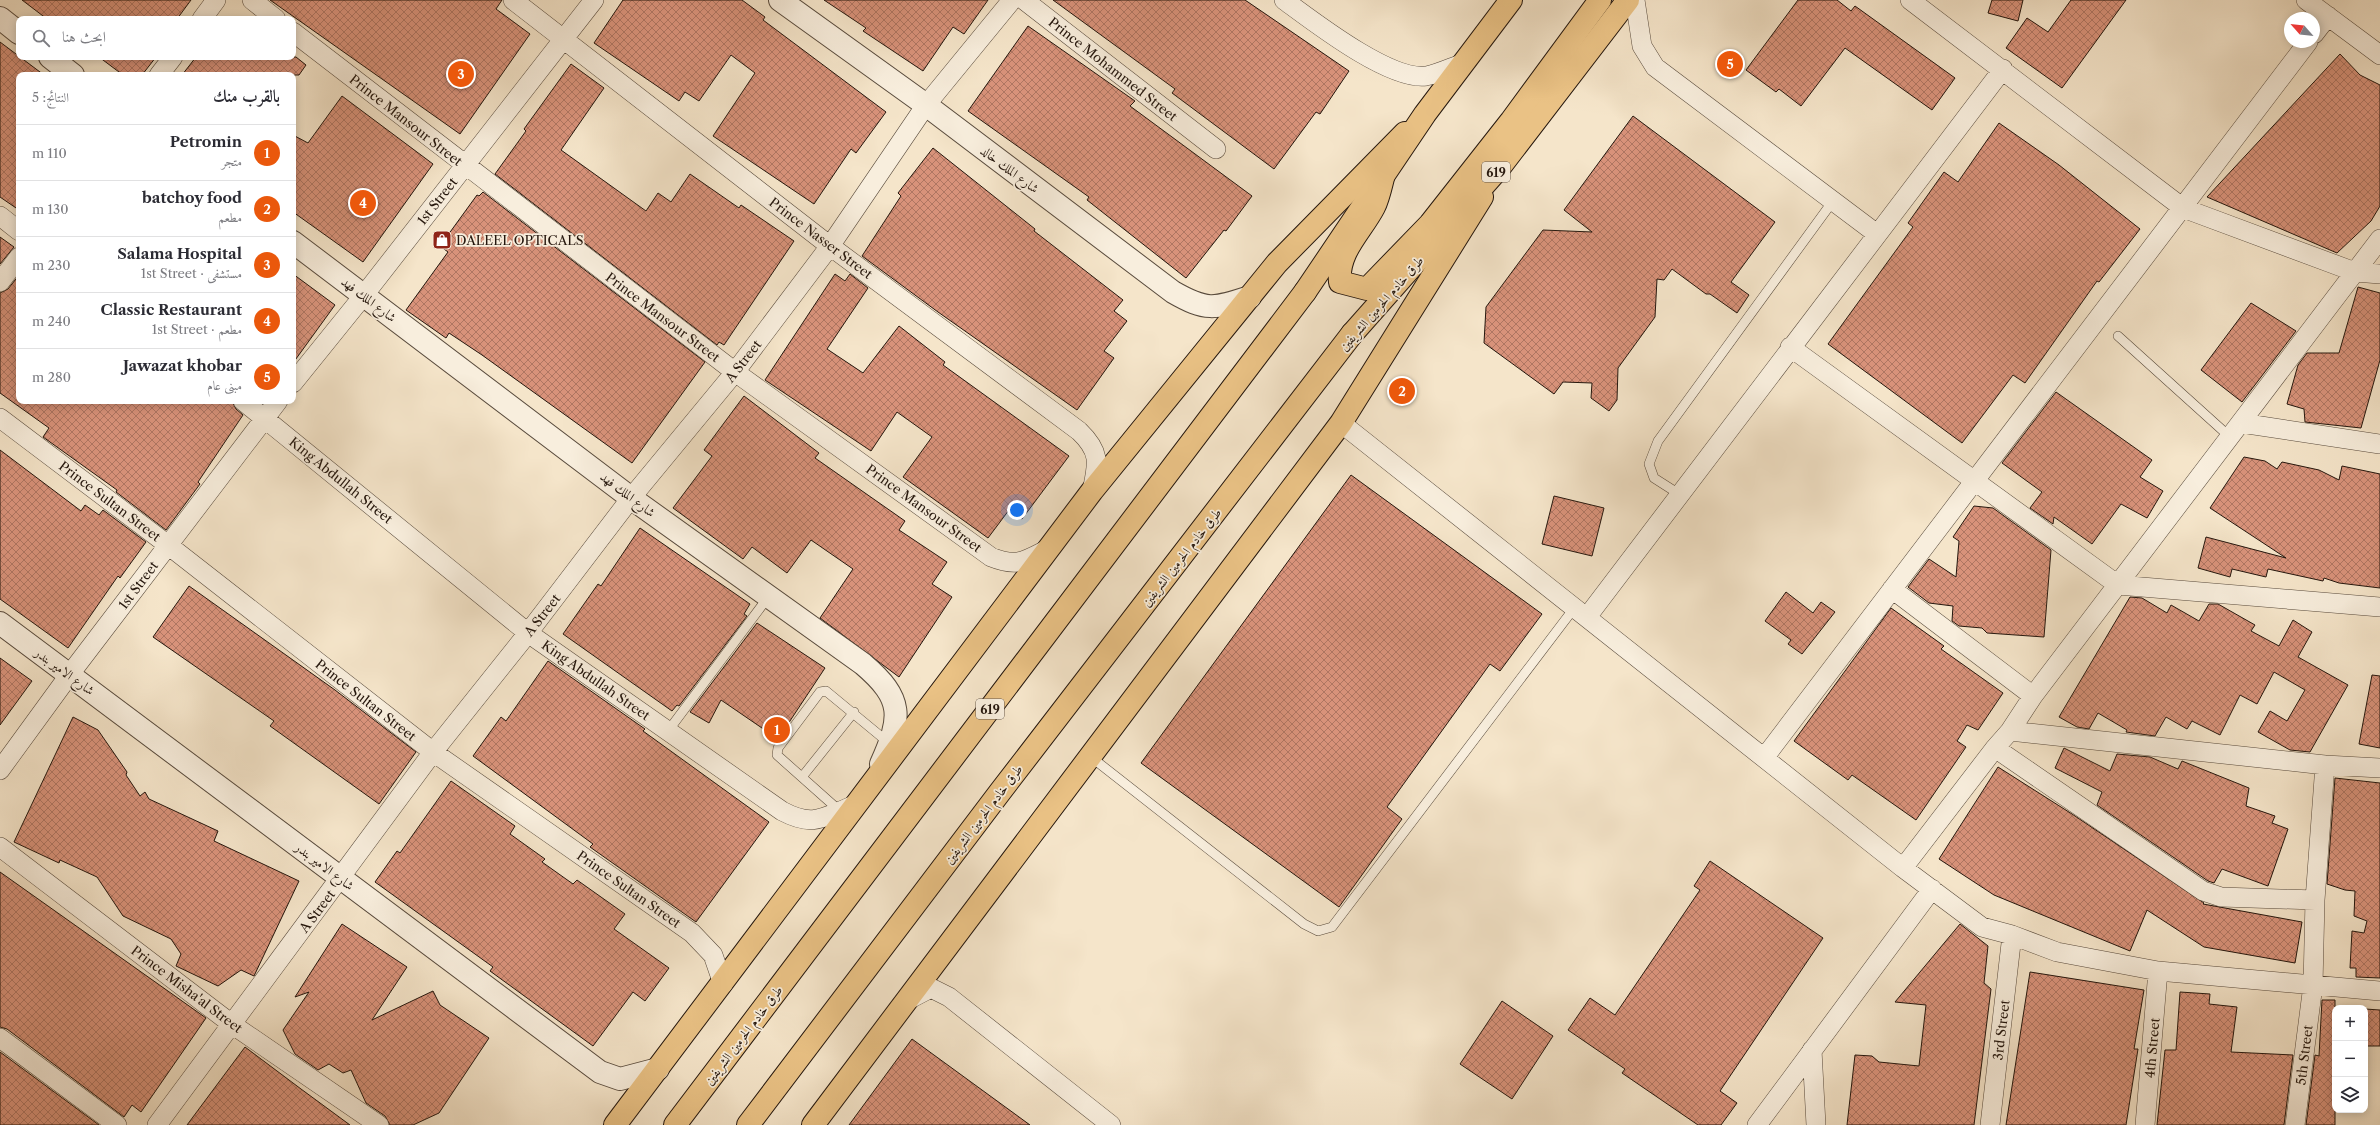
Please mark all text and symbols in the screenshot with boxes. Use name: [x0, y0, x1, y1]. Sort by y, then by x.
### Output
north arrow: [2284, 12, 2320, 48]
street label: Prince Mohammed Street: [1045, 14, 1181, 125]
search box: [16, 16, 296, 60]
icon: search: [30, 27, 52, 49]
text: ابحث هنا: [62, 27, 106, 46]
pin: 5: [1717, 49, 1743, 79]
pin: 3: [448, 59, 474, 89]
street label: Prince Mansour Street: [346, 71, 466, 169]
text: بالقرب منك: [213, 86, 280, 106]
text: النتائج: 5: [32, 89, 69, 105]
text: Petromin: [170, 132, 242, 151]
street label: شارع الملك خالد: [975, 142, 1042, 199]
text: 110 m: [32, 145, 67, 161]
text: 1: [264, 145, 270, 161]
text: متجر: [221, 153, 242, 169]
road number: 619: [1482, 162, 1510, 182]
street label: 1st Street: [413, 174, 461, 228]
text: batchoy food: [142, 188, 242, 207]
pin: 4: [350, 188, 376, 218]
street label: Prince Nasser Street: [766, 194, 876, 282]
text: 130 m: [32, 201, 68, 217]
text: 2: [263, 201, 271, 217]
text: مطعم: [218, 209, 242, 225]
shop icon: DALEEL OPTICALS: [431, 229, 453, 251]
place label: DALEEL OPTICALS: [456, 232, 584, 248]
text: Salama Hospital: [117, 244, 242, 263]
street label: طرق خادم الحرمين الشريفين: [1336, 252, 1429, 356]
text: 230 m: [32, 257, 70, 273]
text: 3: [263, 257, 271, 273]
text: مستشفى · 1st Street: [141, 265, 242, 281]
street label: Prince Mansour Street: [603, 269, 724, 365]
street label: شارع الملك فهد: [336, 273, 400, 328]
text: Classic Restaurant: [101, 300, 242, 319]
text: 240 m: [32, 313, 71, 329]
text: 4: [263, 313, 271, 329]
text: مطعم · 1st Street: [152, 321, 242, 337]
street label: A Street: [721, 336, 765, 386]
text: Jawazat khobar: [123, 356, 242, 375]
text: 280 m: [32, 369, 71, 385]
text: 5: [263, 369, 271, 385]
pin: 2: [1389, 376, 1415, 406]
text: مبنى عام: [207, 377, 242, 393]
street label: King Abdullah Street: [286, 433, 396, 527]
street label: Prince Sultan Street: [56, 458, 164, 545]
street label: Prince Mansour Street: [863, 461, 985, 556]
street label: شارع الملك فهد: [595, 468, 659, 523]
your location: [1007, 500, 1027, 520]
street label: طرق خادم الحرمين الشريفين: [1138, 505, 1227, 612]
street label: 1st Street: [115, 558, 161, 612]
street label: A Street: [520, 590, 564, 640]
street label: King Abdullah Street: [539, 637, 654, 724]
street label: شارع الامير بندر: [28, 643, 98, 701]
street label: Prince Sultan Street: [313, 656, 420, 745]
road number: 619: [976, 699, 1004, 719]
pin: 1: [764, 715, 790, 745]
street label: طرق خادم الحرمين الشريفين: [940, 761, 1029, 869]
street label: شارع الامير بندر: [288, 837, 358, 897]
street label: Prince Sultan Street: [574, 847, 684, 931]
street label: A Street: [295, 886, 339, 936]
street label: Prince Misha'al Street: [128, 942, 246, 1036]
street label: طرق خادم الحرمين الشريفين: [700, 982, 789, 1090]
street label: 3rd Street: [1989, 999, 2013, 1061]
map controls: [2332, 1005, 2368, 1113]
button: +: [2332, 1005, 2368, 1041]
street label: 4th Street: [2141, 1017, 2163, 1079]
street label: 5th Street: [2292, 1024, 2316, 1086]
button: −: [2332, 1041, 2368, 1077]
button: layers: [2332, 1077, 2368, 1113]

